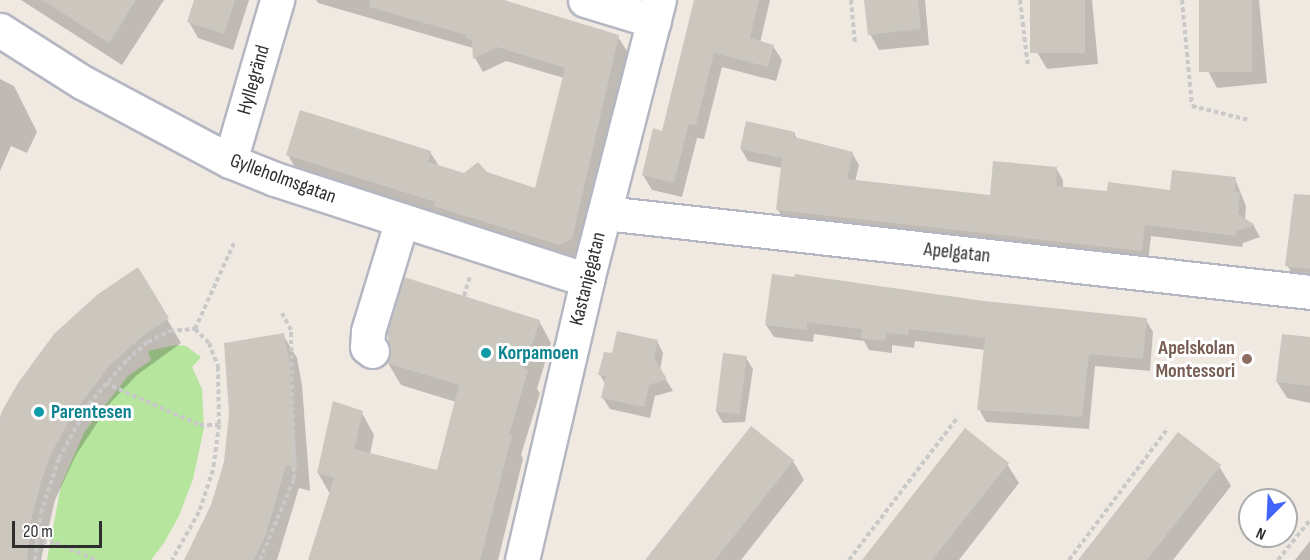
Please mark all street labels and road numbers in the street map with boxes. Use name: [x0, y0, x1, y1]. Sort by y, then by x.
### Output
street label: Hyllegränd: [233, 42, 275, 118]
street label: Gylleholmsgatan: [227, 149, 339, 209]
street label: Kastanjegatan: [565, 230, 611, 328]
street label: Apelgatan: [923, 238, 991, 268]

